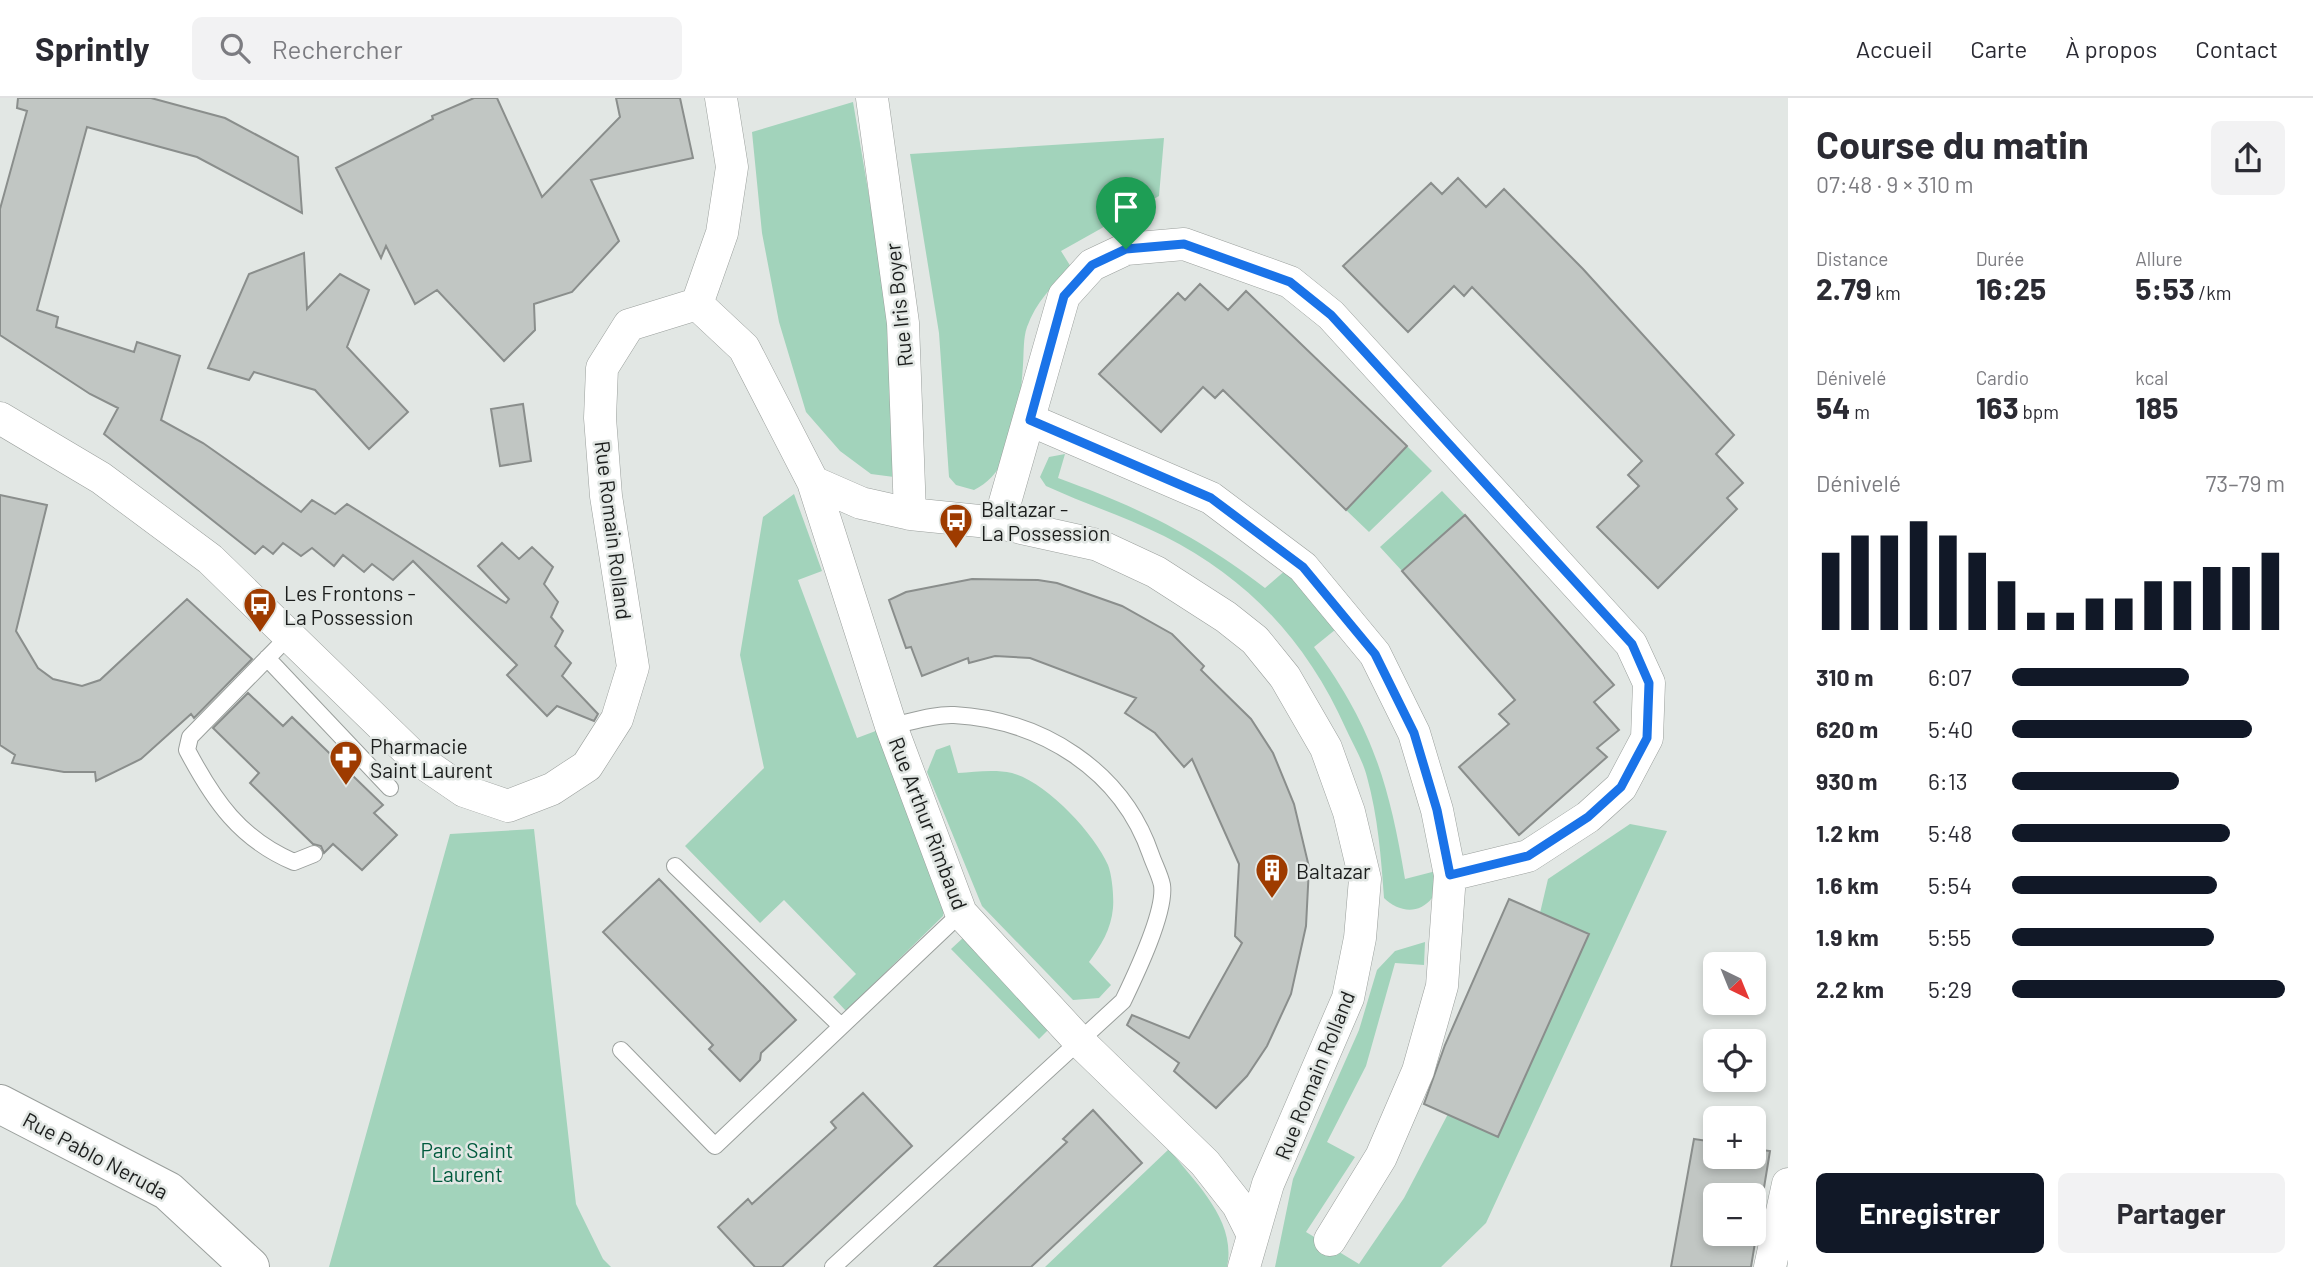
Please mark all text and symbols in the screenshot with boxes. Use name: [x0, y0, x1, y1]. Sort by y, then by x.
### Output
search box: [192, 17, 682, 80]
text: Sprintly: [35, 28, 150, 68]
icon: search: [216, 29, 254, 67]
text: Rechercher: [272, 33, 403, 64]
text: Accueil: [1856, 34, 1932, 63]
text: Carte: [1970, 34, 2027, 63]
text: À propos: [2065, 34, 2157, 63]
text: Contact: [2195, 34, 2278, 63]
text: Course du matin: [1816, 121, 2089, 167]
button: share: [2211, 121, 2285, 195]
text: 07:48 · 9 × 310 m: [1816, 170, 1974, 198]
pin: [1096, 177, 1156, 249]
icon: arrive: [1107, 188, 1145, 226]
street label: Rue Iris Boyer: [879, 241, 917, 368]
text: Distance: [1816, 247, 1888, 270]
text: Durée: [1976, 247, 2024, 270]
text: Allure: [2135, 247, 2183, 270]
text: 2.79: [1816, 270, 1872, 306]
text: 16:25: [1976, 270, 2046, 306]
text: 5:53: [2135, 270, 2195, 306]
text: km: [1872, 281, 1901, 304]
text: /km: [2195, 281, 2231, 304]
text: Dénivelé: [1816, 366, 1886, 389]
text: Cardio: [1976, 366, 2029, 389]
text: kcal: [2135, 366, 2168, 389]
text: 54: [1816, 389, 1850, 425]
text: 163: [1976, 389, 2019, 425]
text: 185: [2135, 389, 2178, 425]
text: m: [1850, 400, 1870, 423]
text: bpm: [2019, 400, 2059, 423]
street label: Rue Romain Rolland: [591, 439, 637, 621]
text: Dénivelé: [1816, 469, 1901, 497]
text: 73–79 m: [2205, 469, 2285, 497]
place label: Baltazar - La Possession: [981, 496, 1110, 545]
bus stop icon: Baltazar - La Possession: [937, 501, 975, 550]
place label: Les Frontons - La Possession: [284, 580, 416, 629]
bus stop icon: Les Frontons - La Possession: [241, 585, 279, 634]
text: 310 m: [1816, 663, 1873, 691]
text: 6:07: [1928, 663, 1972, 691]
text: 620 m: [1816, 715, 1878, 743]
text: 5:40: [1928, 715, 1973, 743]
place label: Pharmacie Saint Laurent: [370, 733, 493, 782]
street label: Rue Arthur Rimbaud: [885, 733, 973, 913]
pharmacy icon: Pharmacie Saint Laurent: [327, 738, 365, 787]
text: 930 m: [1816, 767, 1878, 795]
text: 6:13: [1928, 767, 1968, 795]
text: 1.2 km: [1816, 819, 1879, 847]
text: 5:48: [1928, 819, 1972, 847]
building icon: Baltazar: [1253, 851, 1291, 900]
place label: Baltazar: [1296, 858, 1371, 883]
text: 1.6 km: [1816, 871, 1879, 899]
text: 5:54: [1928, 871, 1972, 899]
text: 1.9 km: [1816, 923, 1879, 951]
text: 5:55: [1928, 923, 1971, 951]
north arrow: [1703, 952, 1766, 1015]
map controls: [1703, 952, 1766, 1246]
text: 2.2 km: [1816, 975, 1884, 1003]
text: 5:29: [1928, 975, 1972, 1003]
street label: Rue Romain Rolland: [1269, 987, 1359, 1163]
button: locate: [1703, 1029, 1766, 1092]
street label: Rue Pablo Neruda: [19, 1106, 173, 1204]
button: +: [1703, 1106, 1766, 1169]
park label: Parc Saint Laurent: [420, 1137, 514, 1186]
button: Enregistrer: [1816, 1173, 2044, 1253]
button: Partager: [2058, 1173, 2285, 1253]
button: −: [1703, 1183, 1766, 1246]

